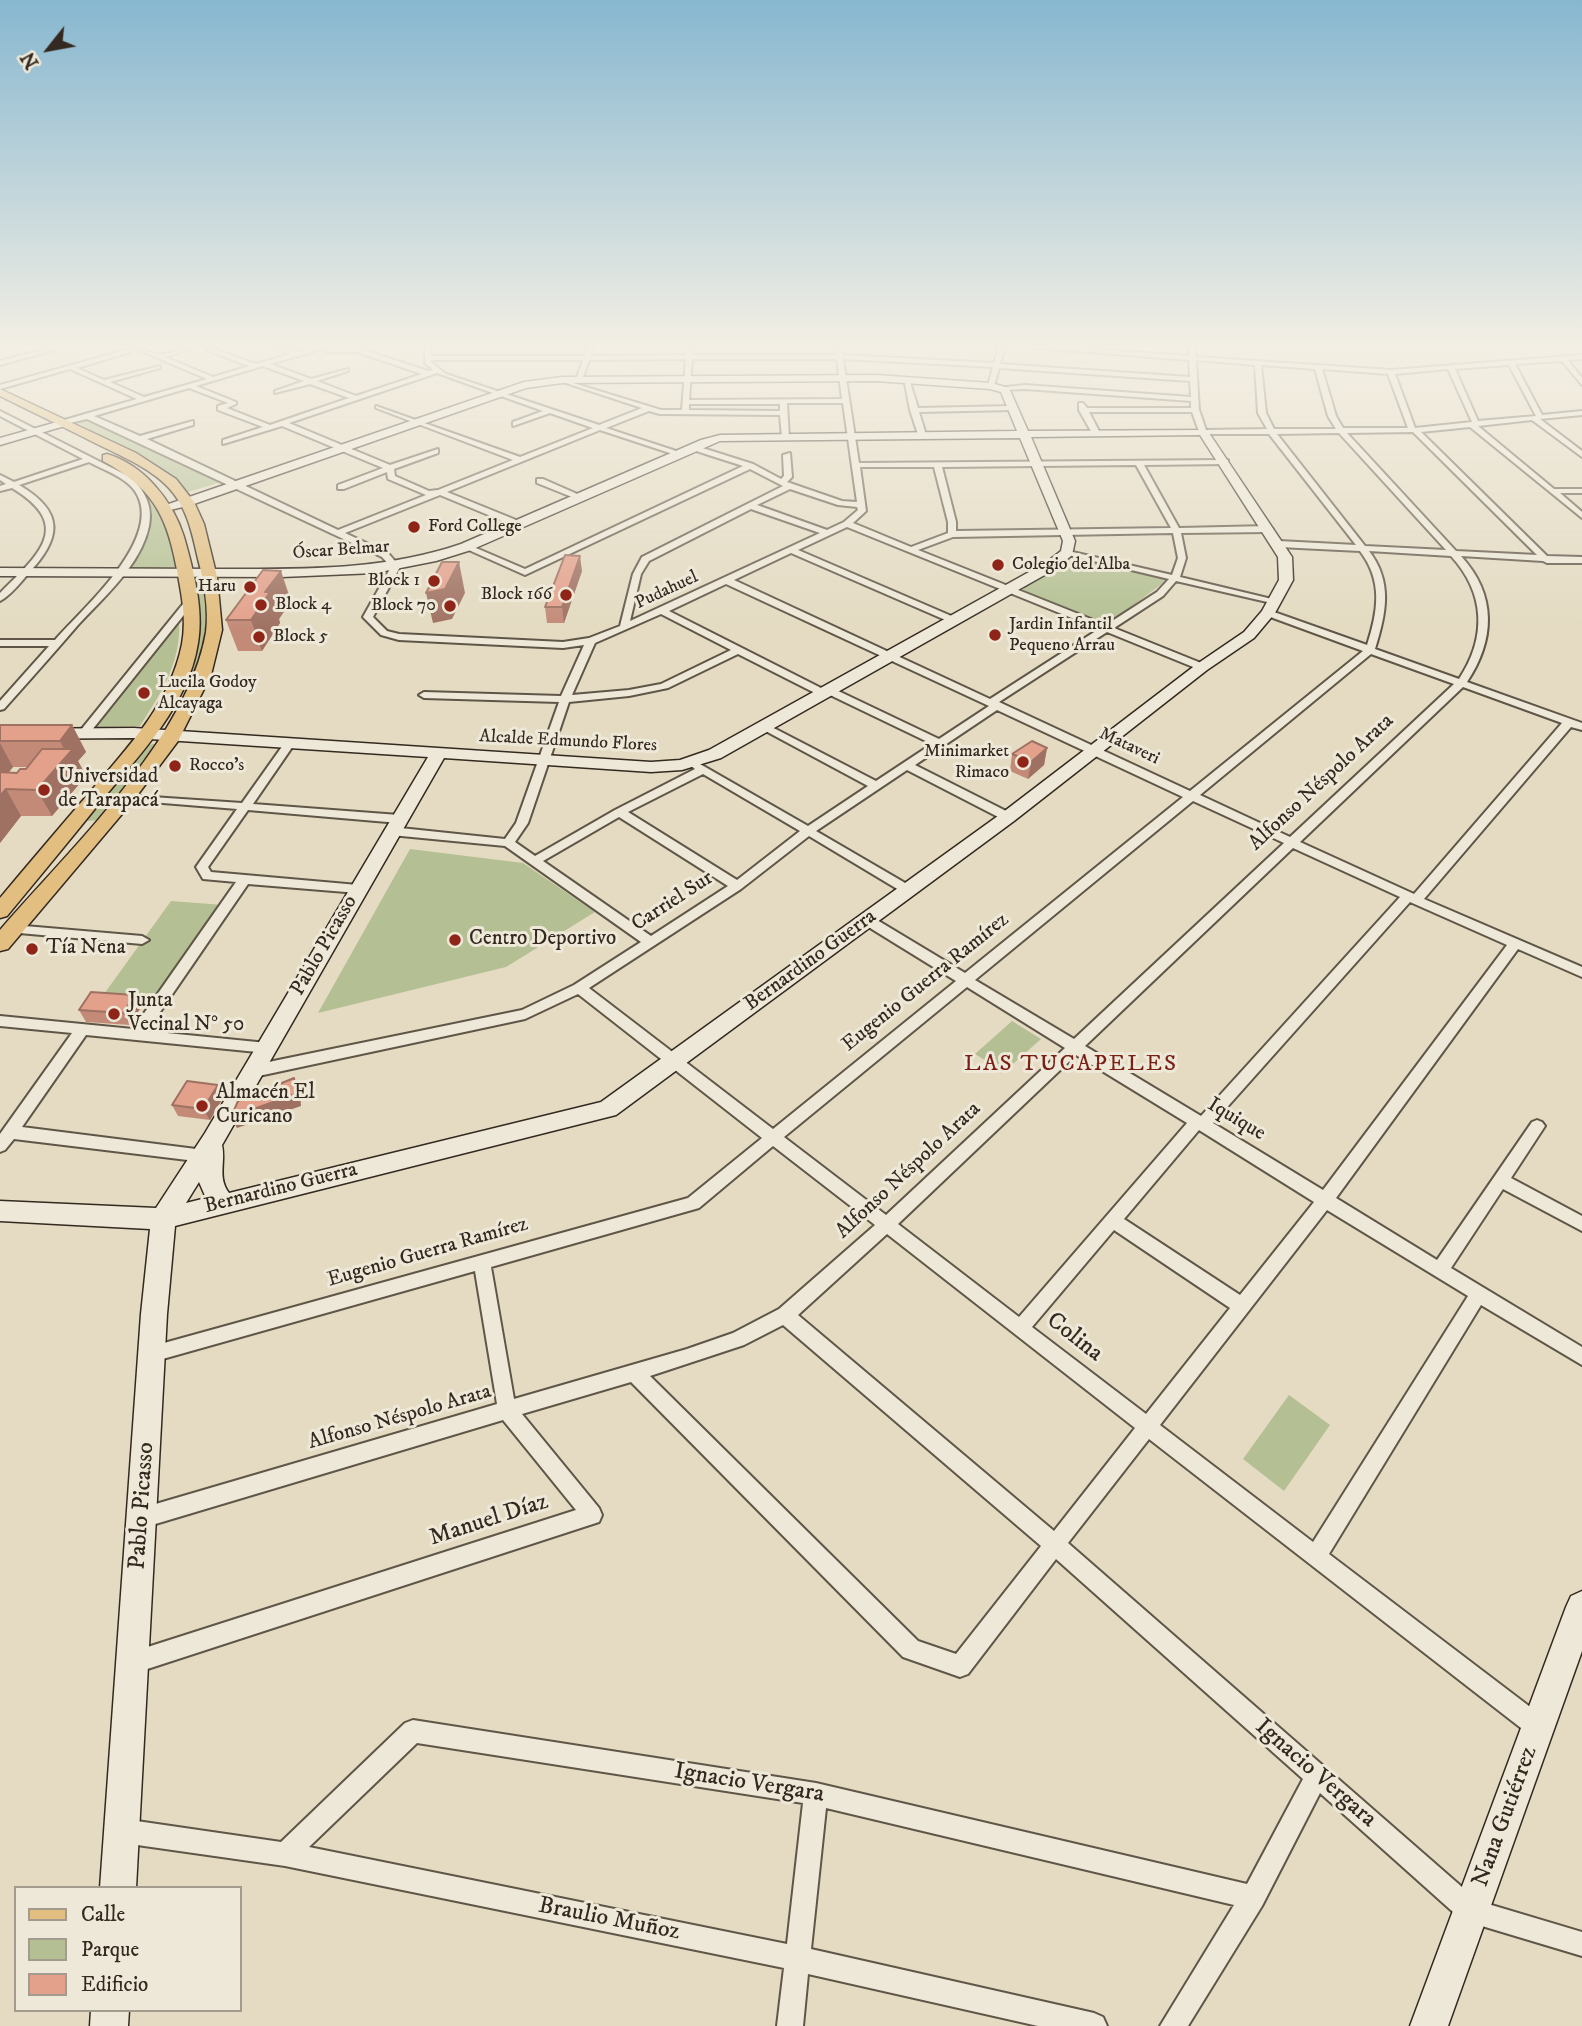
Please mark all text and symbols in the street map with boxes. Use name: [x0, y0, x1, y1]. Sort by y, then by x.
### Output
north arrow: [14, 14, 84, 84]
text: N: [17, 47, 44, 73]
place label: Ford College: [428, 516, 522, 538]
marker: Ford College: [406, 519, 422, 535]
street label: Óscar Belmar: [292, 537, 390, 565]
place label: Colegio del Alba: [1012, 554, 1130, 576]
marker: Colegio del Alba: [990, 557, 1006, 573]
street label: Pudahuel: [632, 567, 702, 615]
place label: Block 1: [367, 570, 420, 592]
marker: Block 1: [426, 573, 442, 589]
place label: Haru: [198, 576, 236, 598]
marker: Haru: [242, 579, 258, 595]
place label: Block 166: [481, 584, 552, 606]
marker: Block 166: [558, 587, 574, 603]
place label: Block 4: [275, 594, 331, 616]
place label: Block 70: [371, 595, 436, 617]
marker: Block 4: [253, 597, 269, 613]
marker: Block 70: [442, 598, 458, 614]
place label: Jardin Infantil Pequeno Arrau: [1009, 614, 1115, 656]
place label: Block 5: [273, 626, 328, 648]
marker: Jardin Infantil Pequeno Arrau: [987, 627, 1003, 643]
marker: Block 5: [251, 629, 267, 645]
place label: Lucila Godoy Alcayaga: [158, 672, 257, 714]
marker: Lucila Godoy Alcayaga: [136, 685, 152, 701]
street label: Alfonso Néspolo Arata: [1244, 709, 1400, 857]
street label: Mataveri: [1095, 724, 1163, 770]
street label: Alcalde Edmundo Flores: [479, 727, 657, 757]
place label: Minimarket Rimaco: [924, 741, 1009, 784]
marker: Minimarket Rimaco: [1015, 754, 1031, 770]
place label: Rocco's: [189, 755, 244, 777]
marker: Rocco's: [167, 758, 183, 774]
place label: Universidad de Tarapacá: [58, 765, 159, 815]
marker: Universidad de Tarapacá: [36, 782, 52, 798]
street label: Carriel Sur: [627, 866, 719, 938]
street label: Pablo Picasso: [286, 891, 364, 1001]
street label: Bernardino Guerra: [740, 905, 882, 1017]
street label: Eugenio Guerra Ramírez: [838, 908, 1014, 1058]
place label: Centro Deportivo: [469, 927, 616, 953]
marker: Centro Deportivo: [447, 932, 463, 948]
place label: Tía Nena: [46, 936, 126, 962]
marker: Tía Nena: [24, 941, 40, 957]
place label: Junta Vecinal N° 50: [128, 989, 244, 1039]
marker: Junta Vecinal N° 50: [106, 1006, 122, 1022]
district label: LAS TUCAPELES: [966, 1051, 1176, 1079]
place label: Almacén El Curicano: [216, 1081, 315, 1131]
street label: Iquique: [1202, 1093, 1270, 1147]
street label: Alfonso Néspolo Arata: [831, 1097, 987, 1245]
marker: Almacén El Curicano: [194, 1098, 210, 1114]
street label: Bernardino Guerra: [202, 1158, 360, 1220]
street label: Eugenio Guerra Ramírez: [325, 1212, 531, 1294]
street label: Colina: [1040, 1307, 1108, 1369]
street label: Alfonso Néspolo Arata: [306, 1380, 494, 1456]
street label: Pablo Picasso: [124, 1441, 162, 1571]
street label: Manuel Díaz: [426, 1488, 552, 1554]
street label: Ignacio Vergara: [1248, 1713, 1382, 1835]
street label: Nana Gutiérrez: [1467, 1743, 1545, 1891]
street label: Ignacio Vergara: [672, 1758, 826, 1810]
legend: [14, 1886, 242, 2012]
street label: Braulio Muñoz: [536, 1892, 682, 1948]
text: Calle: [81, 1902, 125, 1928]
text: Parque: [81, 1937, 139, 1963]
text: Edificio: [81, 1972, 148, 1998]

